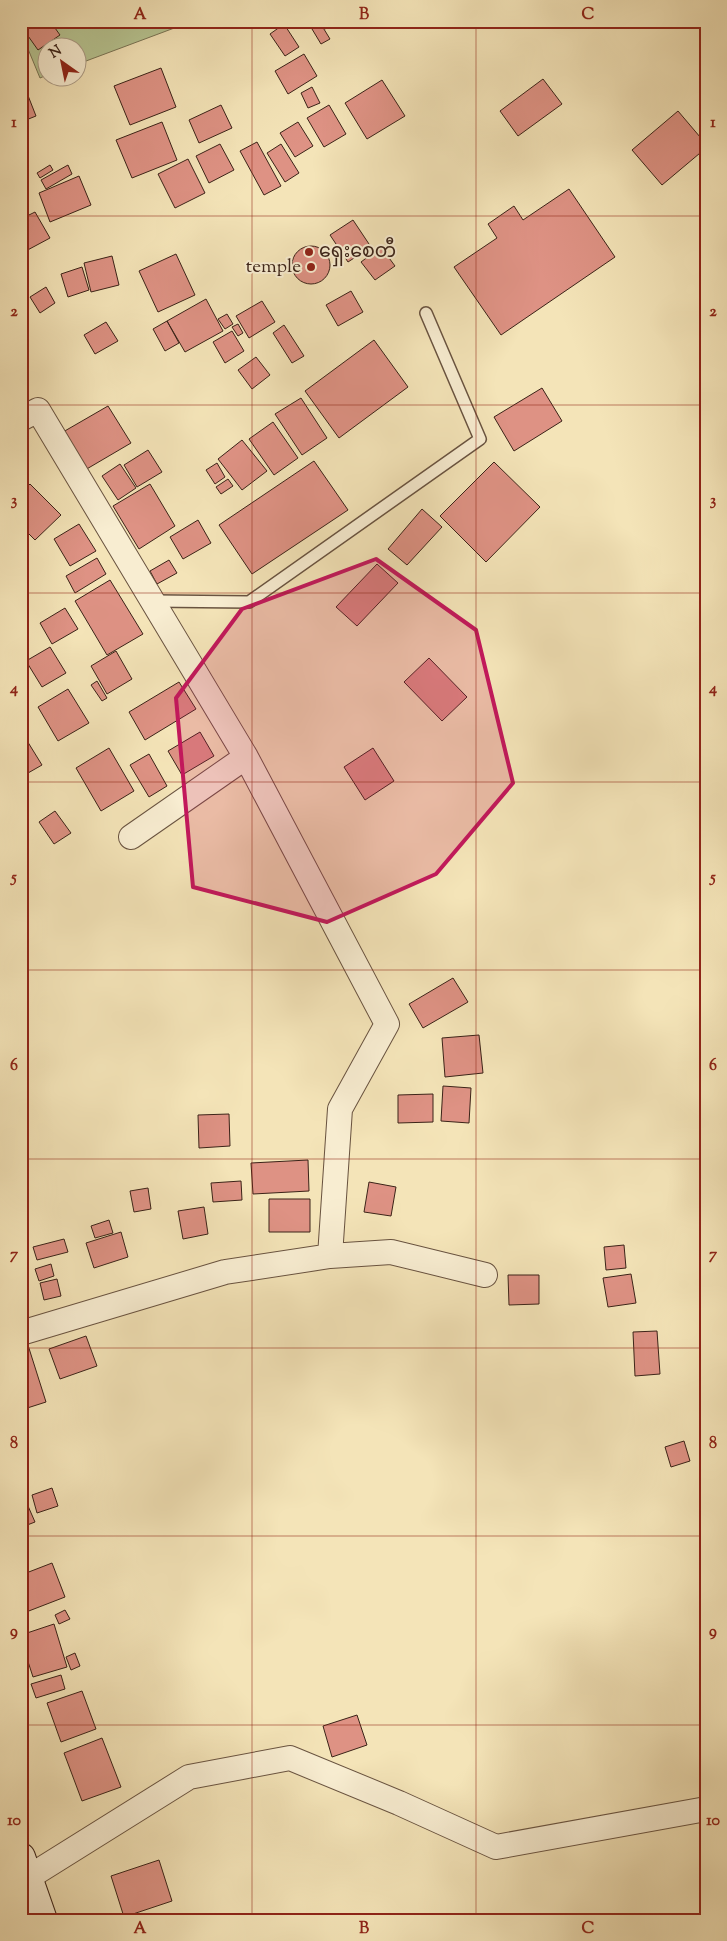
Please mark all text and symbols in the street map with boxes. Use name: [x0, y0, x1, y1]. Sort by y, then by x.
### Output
text: A: [134, 4, 147, 27]
text: B: [359, 4, 369, 27]
text: C: [582, 4, 595, 27]
north arrow: [38, 38, 88, 88]
text: N: [46, 41, 66, 64]
text: 1: [11, 112, 17, 135]
text: 1: [710, 112, 716, 135]
place label: ရှေးစေတီ: [319, 236, 396, 267]
marker: ရှေးစေတီ: [303, 246, 315, 258]
place label: temple: [246, 254, 301, 281]
marker: temple: [305, 261, 317, 273]
text: 2: [10, 301, 18, 324]
text: 2: [709, 301, 717, 324]
text: 3: [11, 490, 18, 513]
text: 3: [710, 490, 717, 513]
text: 4: [9, 678, 18, 701]
text: 4: [708, 678, 717, 701]
text: 5: [9, 867, 17, 890]
text: 5: [708, 867, 716, 890]
text: 6: [10, 1055, 18, 1078]
text: 6: [709, 1055, 717, 1078]
text: 7: [10, 1244, 19, 1267]
text: 7: [709, 1244, 718, 1267]
text: 8: [10, 1433, 18, 1456]
text: 8: [709, 1433, 717, 1456]
text: 9: [10, 1621, 18, 1644]
text: 9: [709, 1621, 717, 1644]
text: 10: [7, 1810, 21, 1833]
text: 10: [706, 1810, 720, 1833]
text: A: [134, 1918, 147, 1941]
text: B: [359, 1918, 369, 1941]
text: C: [582, 1918, 595, 1941]

